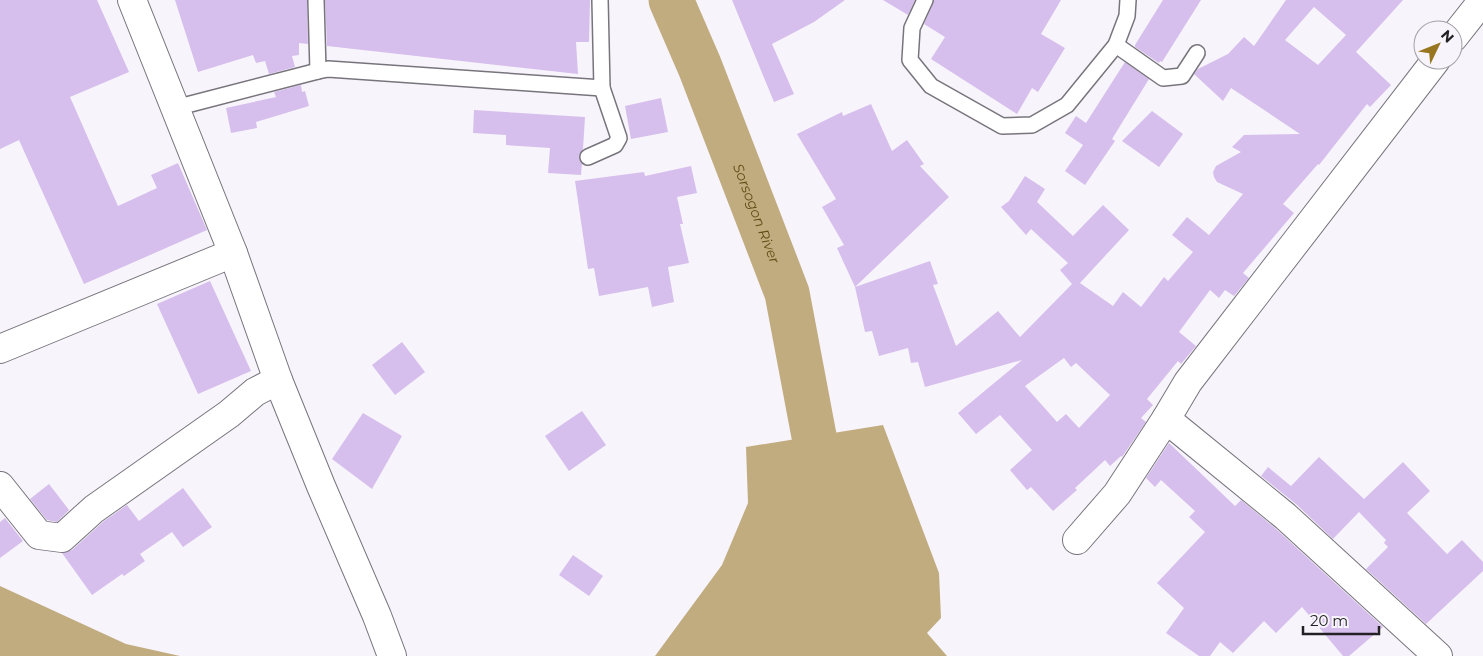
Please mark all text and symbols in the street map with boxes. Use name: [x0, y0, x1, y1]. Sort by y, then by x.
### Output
north arrow: [1413, 20, 1463, 70]
text: N: [1437, 26, 1458, 46]
water label: Sorsogon River: [729, 161, 784, 266]
scale bar: [1303, 604, 1379, 636]
text: 20 m: [1310, 611, 1348, 630]

